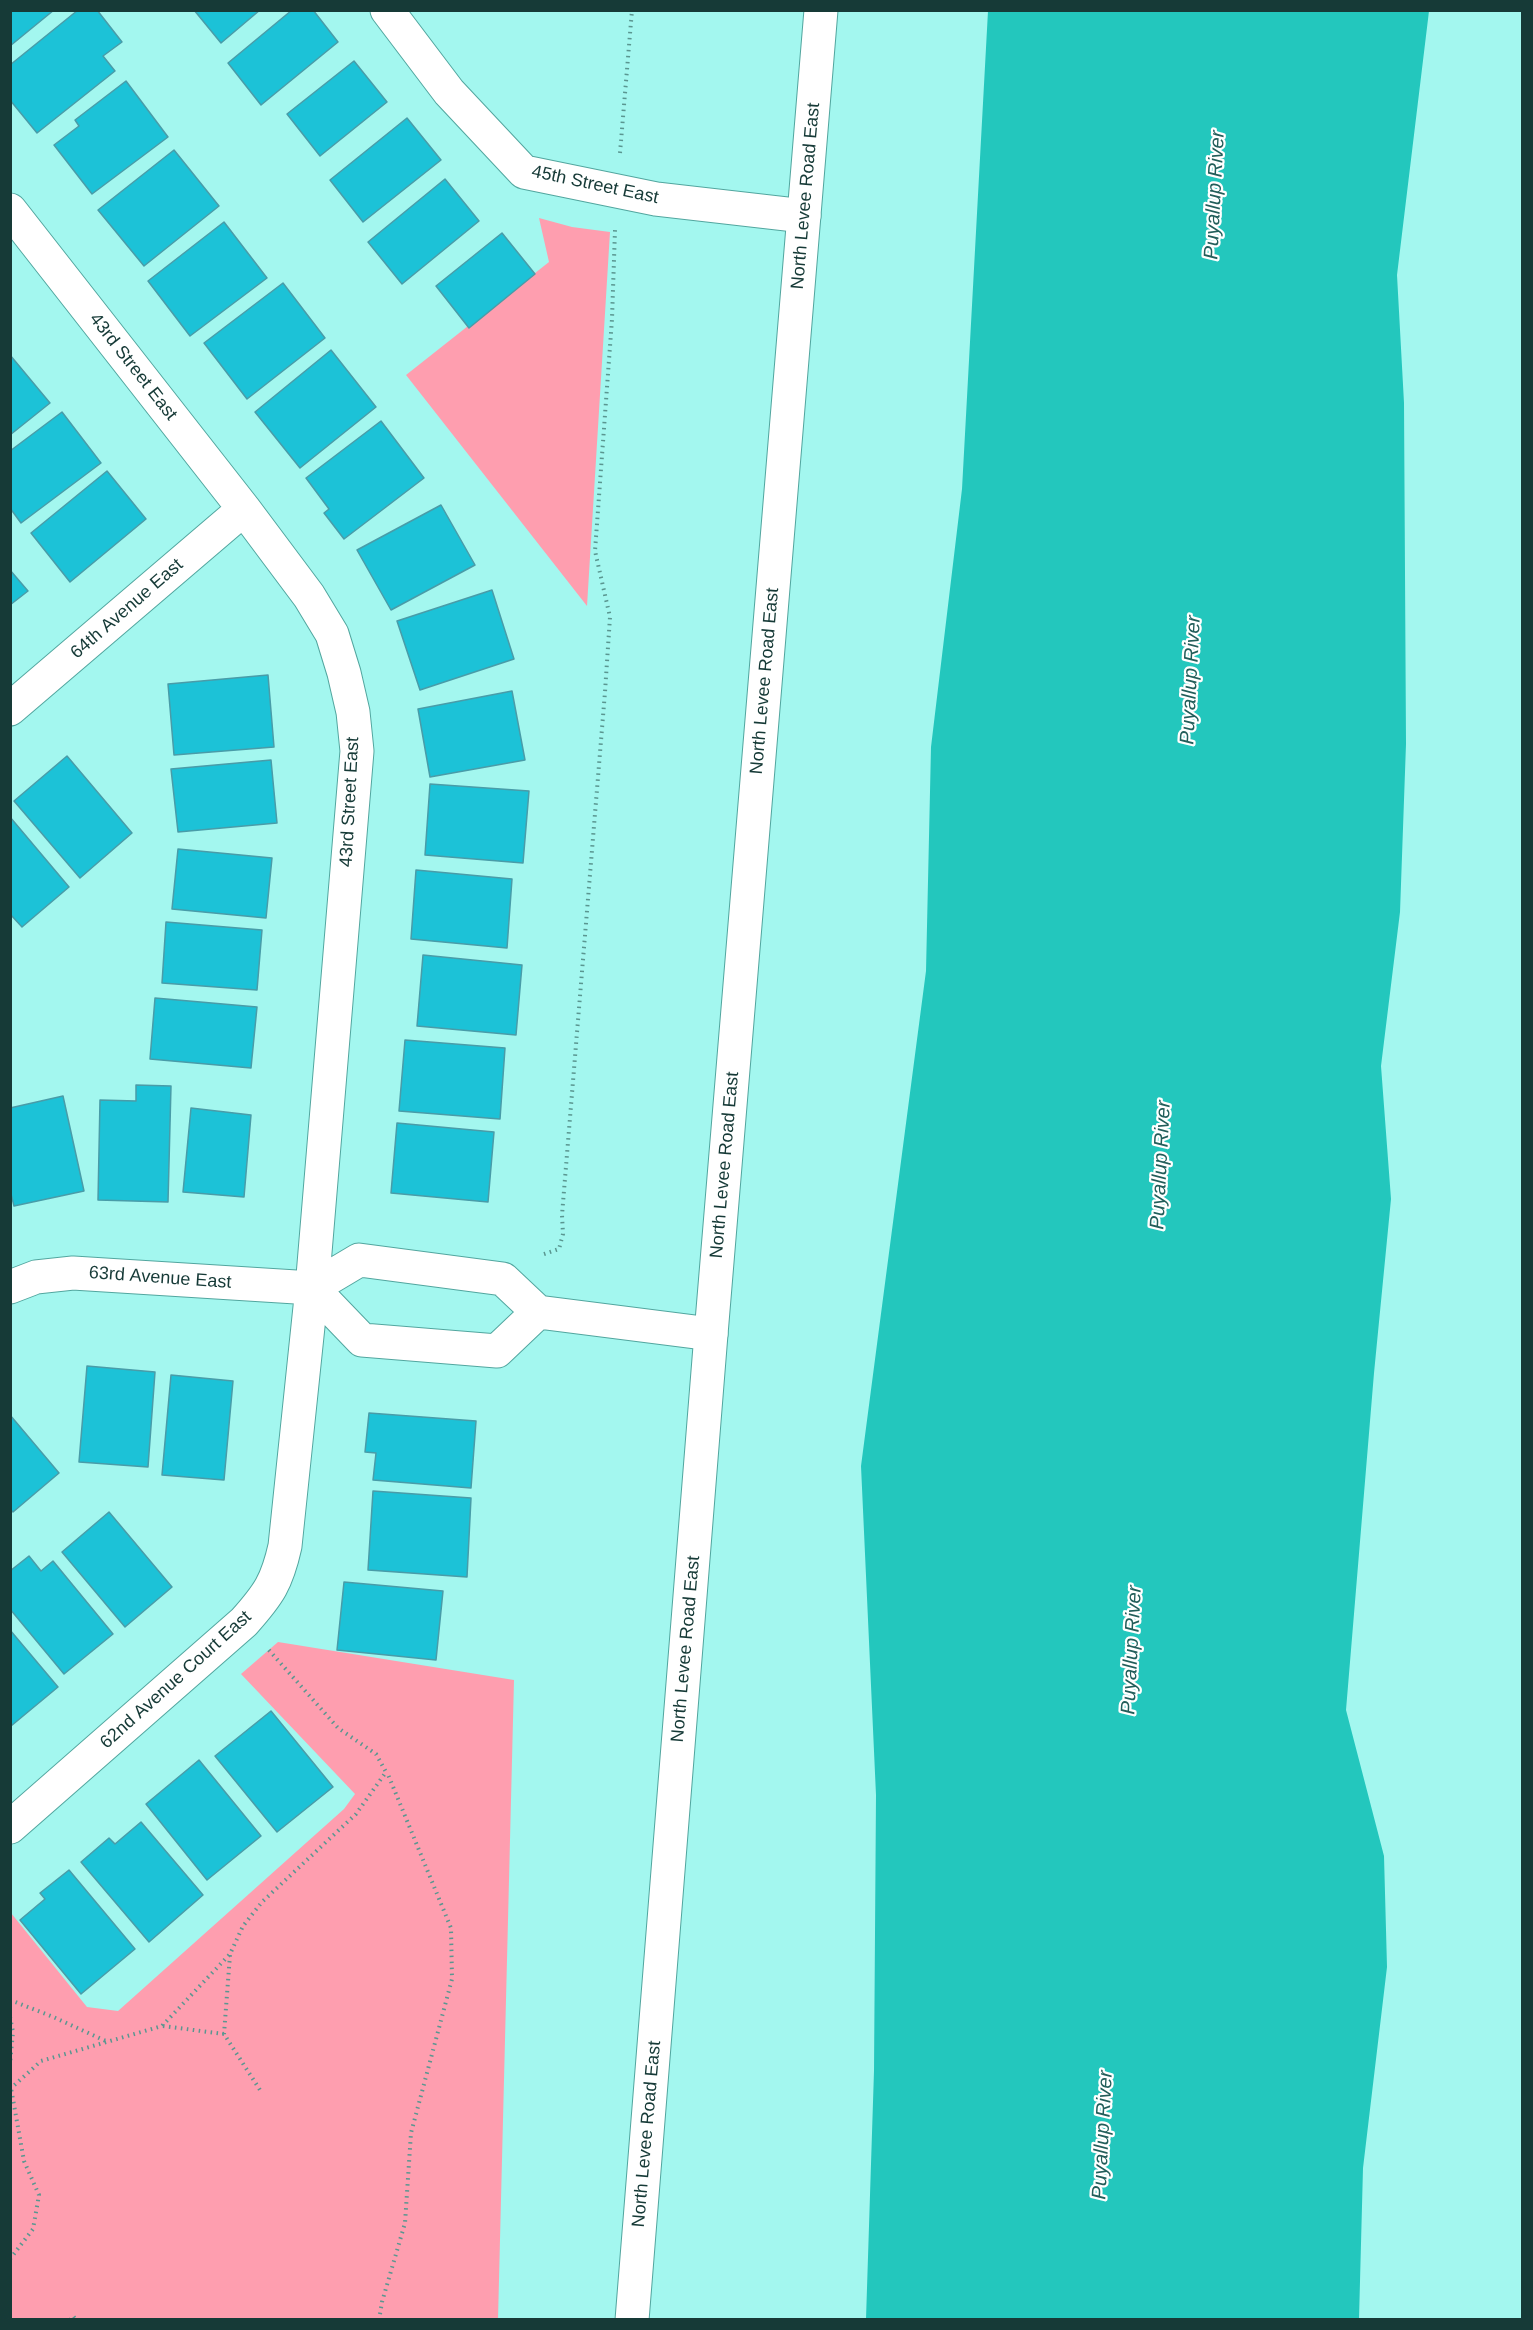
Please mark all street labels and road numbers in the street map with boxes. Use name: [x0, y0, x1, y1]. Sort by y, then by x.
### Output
street label: North Levee Road East: [787, 102, 825, 290]
street label: 45th Street East: [530, 161, 660, 209]
street label: 43rd Street East: [84, 309, 182, 425]
street label: 64th Avenue East: [66, 554, 188, 664]
street label: North Levee Road East: [746, 587, 784, 775]
street label: 43rd Street East: [336, 736, 364, 868]
street label: North Levee Road East: [706, 1071, 744, 1259]
street label: 63rd Avenue East: [88, 1262, 232, 1294]
street label: North Levee Road East: [667, 1555, 705, 1743]
street label: 62nd Avenue Court East: [96, 1606, 256, 1754]
street label: North Levee Road East: [628, 2040, 666, 2228]

